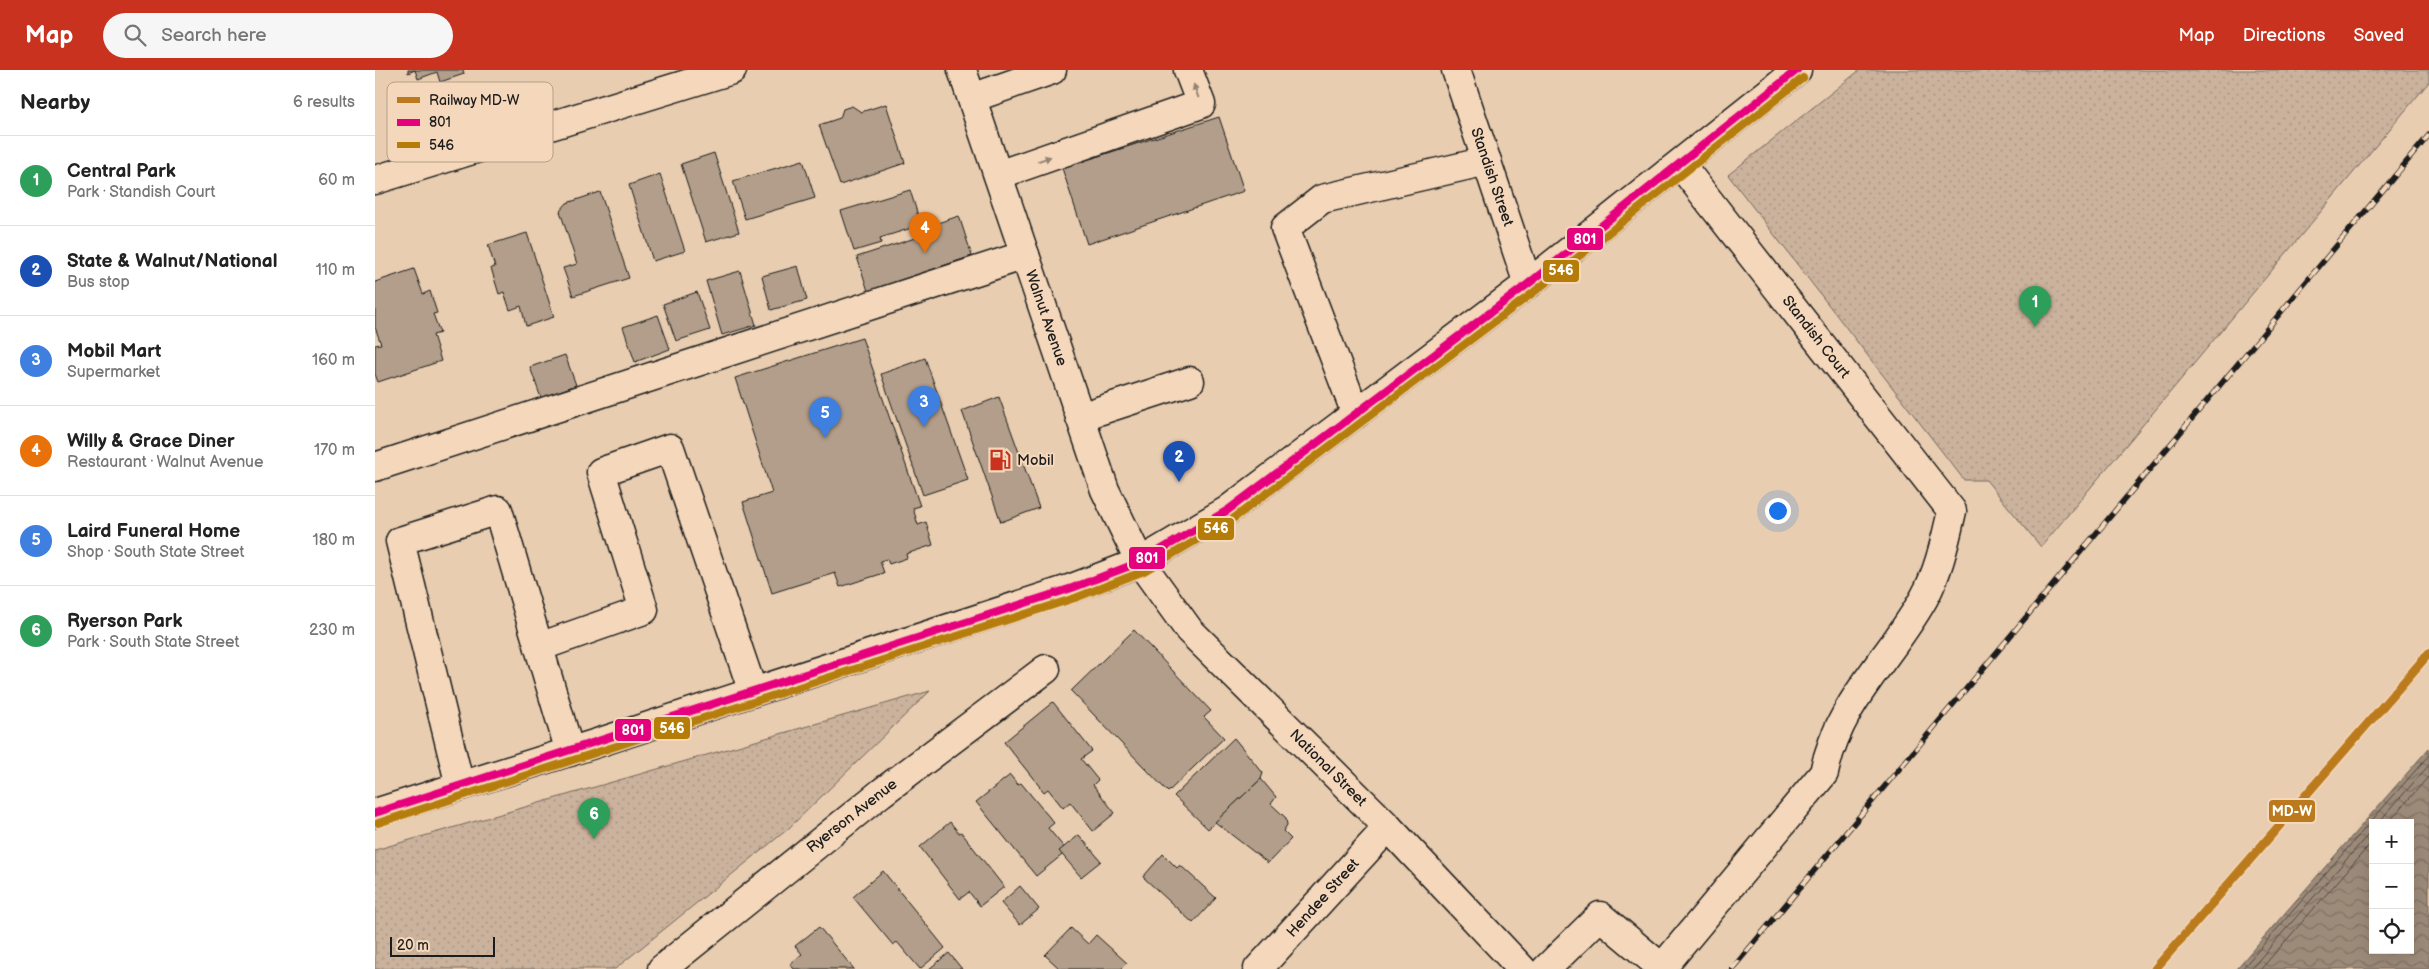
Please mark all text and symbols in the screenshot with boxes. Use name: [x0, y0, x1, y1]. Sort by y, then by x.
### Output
search box: [103, 13, 453, 58]
text: Map: [25, 21, 73, 50]
icon: search: [121, 21, 149, 49]
text: Search here: [161, 24, 267, 47]
text: Map: [2179, 25, 2215, 46]
text: Directions: [2243, 25, 2325, 46]
text: Saved: [2353, 25, 2404, 46]
legend: [387, 82, 553, 162]
one-way arrow: [1192, 83, 1200, 98]
text: Nearby: [20, 90, 90, 115]
text: Railway MD-W: [429, 92, 520, 109]
text: 6 results: [293, 93, 355, 112]
text: 801: [429, 114, 451, 131]
street label: Standish Street: [1466, 125, 1518, 229]
text: 546: [429, 137, 455, 154]
one-way arrow: [1037, 155, 1052, 163]
text: Central Park: [67, 160, 176, 183]
text: 1: [33, 171, 39, 190]
text: 60 m: [318, 171, 355, 190]
text: Park · Standish Court: [67, 183, 215, 202]
pin: 4: [909, 212, 941, 253]
line badge: 801: [1566, 227, 1604, 251]
text: 801: [1573, 231, 1597, 248]
text: State & Walnut/National: [67, 250, 278, 273]
line badge: 546: [1542, 259, 1580, 283]
text: 2: [31, 261, 41, 280]
text: 110 m: [316, 261, 355, 280]
text: 546: [1549, 262, 1573, 279]
street label: Walnut Avenue: [1021, 267, 1071, 369]
text: Bus stop: [67, 273, 130, 292]
pin: 1: [2019, 286, 2051, 327]
street label: Standish Court: [1778, 292, 1854, 382]
text: Mobil Mart: [67, 340, 161, 363]
text: 3: [31, 351, 41, 370]
text: 160 m: [312, 351, 355, 370]
text: Supermarket: [67, 363, 160, 382]
pin: 3: [908, 386, 940, 427]
pin: 5: [809, 397, 841, 438]
text: Willy & Grace Diner: [67, 430, 235, 453]
text: 4: [31, 441, 41, 460]
text: 170 m: [314, 441, 355, 460]
pin: 2: [1163, 441, 1195, 482]
fuel station icon: Mobil: [987, 447, 1013, 473]
place label: Mobil: [1017, 451, 1054, 470]
text: Restaurant · Walnut Avenue: [67, 453, 264, 472]
your location: [1765, 498, 1791, 524]
line badge: 546: [1197, 517, 1235, 541]
text: Laird Funeral Home: [67, 520, 240, 543]
text: 546: [1204, 520, 1228, 537]
text: 5: [31, 531, 41, 550]
text: 180 m: [313, 531, 355, 550]
text: Shop · South State Street: [67, 543, 244, 562]
line badge: 801: [1128, 546, 1166, 570]
text: 801: [1135, 550, 1159, 567]
text: Ryerson Park: [67, 610, 182, 633]
text: 6: [31, 621, 41, 640]
text: 230 m: [309, 621, 355, 640]
text: Park · South State Street: [67, 633, 240, 652]
line badge: 546: [653, 716, 691, 740]
line badge: 801: [614, 718, 652, 742]
text: 546: [660, 720, 684, 737]
text: 801: [621, 722, 645, 739]
street label: National Street: [1285, 725, 1371, 811]
street label: Ryerson Avenue: [803, 775, 901, 857]
pin: 6: [578, 798, 610, 839]
line badge: MD-W: [2268, 799, 2316, 823]
text: MD-W: [2272, 803, 2312, 820]
map controls: [2369, 819, 2414, 954]
button: +: [2369, 819, 2414, 864]
street label: Hendee Street: [1283, 854, 1364, 941]
button: −: [2369, 864, 2414, 909]
button: locate: [2369, 909, 2414, 954]
scale bar: [390, 934, 495, 957]
text: 20 m: [397, 937, 429, 954]

